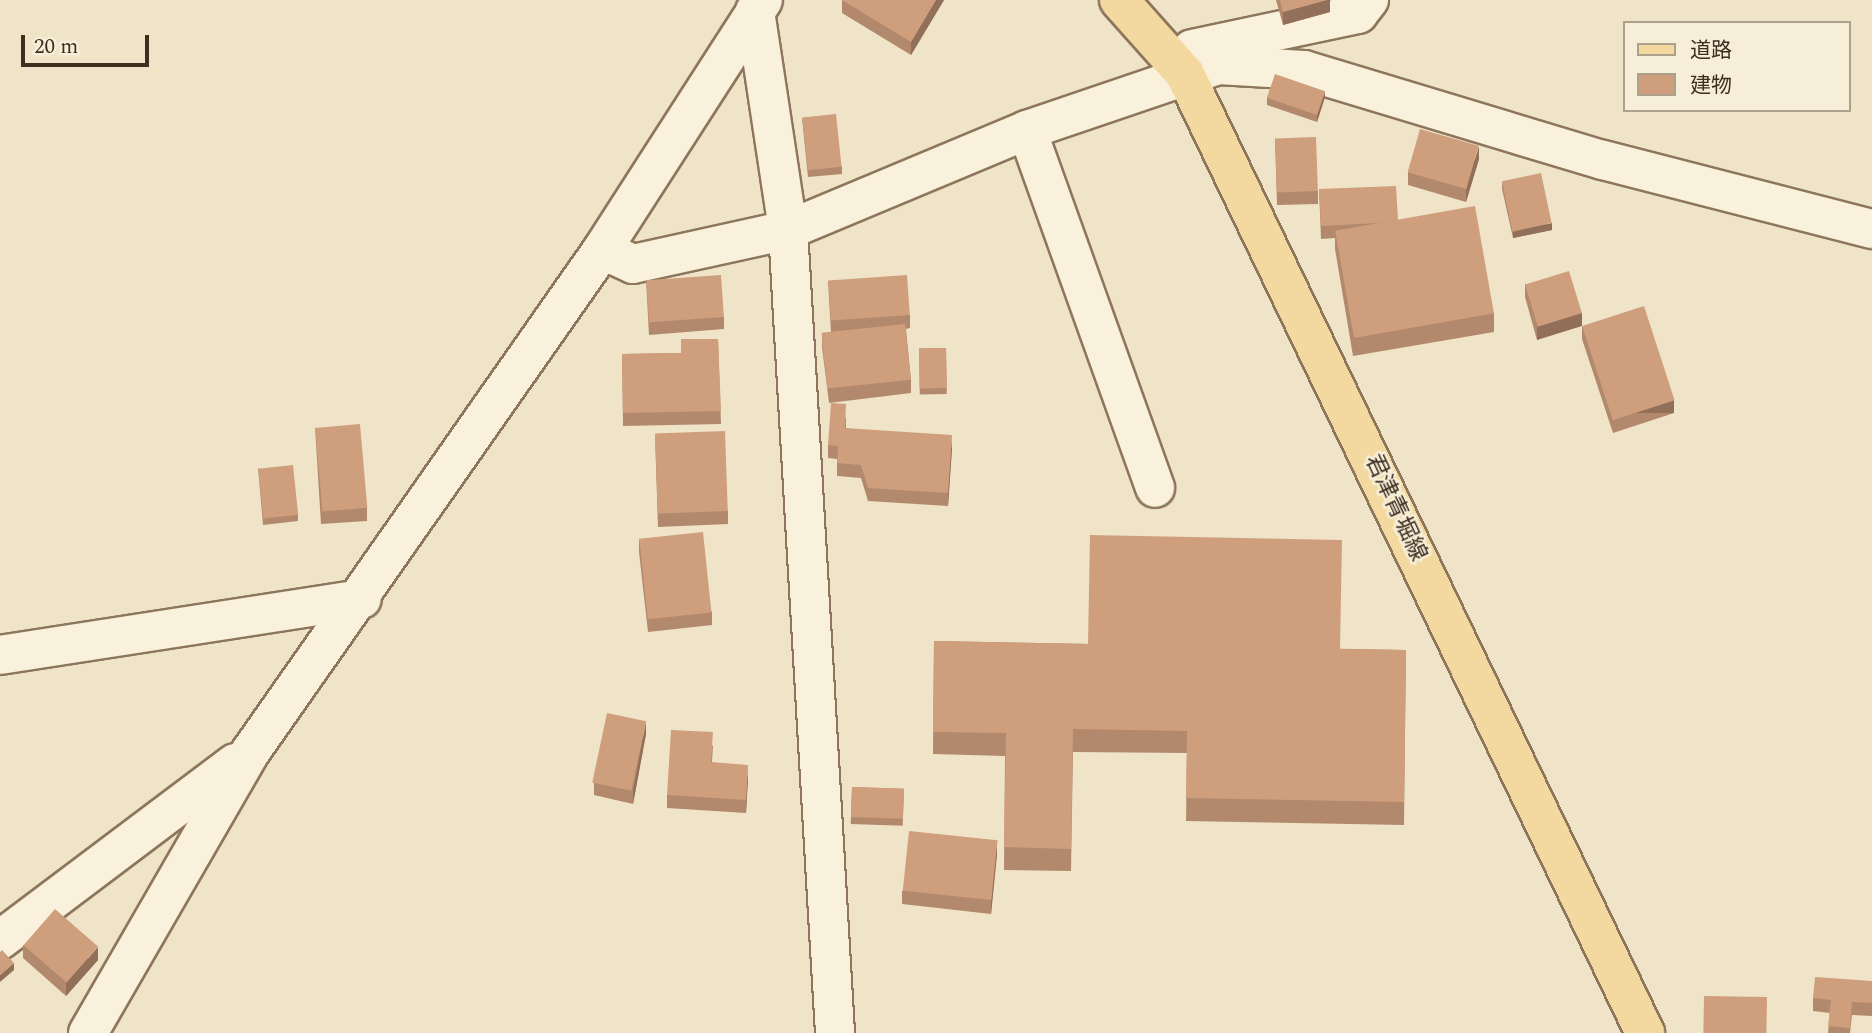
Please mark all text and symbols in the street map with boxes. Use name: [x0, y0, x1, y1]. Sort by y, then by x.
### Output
scale bar: [24, 21, 152, 65]
legend: [1624, 21, 1851, 112]
text: 20 m: [34, 31, 78, 63]
text: 道路: [1690, 35, 1732, 67]
text: 建物: [1690, 70, 1732, 102]
street label: 君津青堀線: [1358, 450, 1432, 566]

